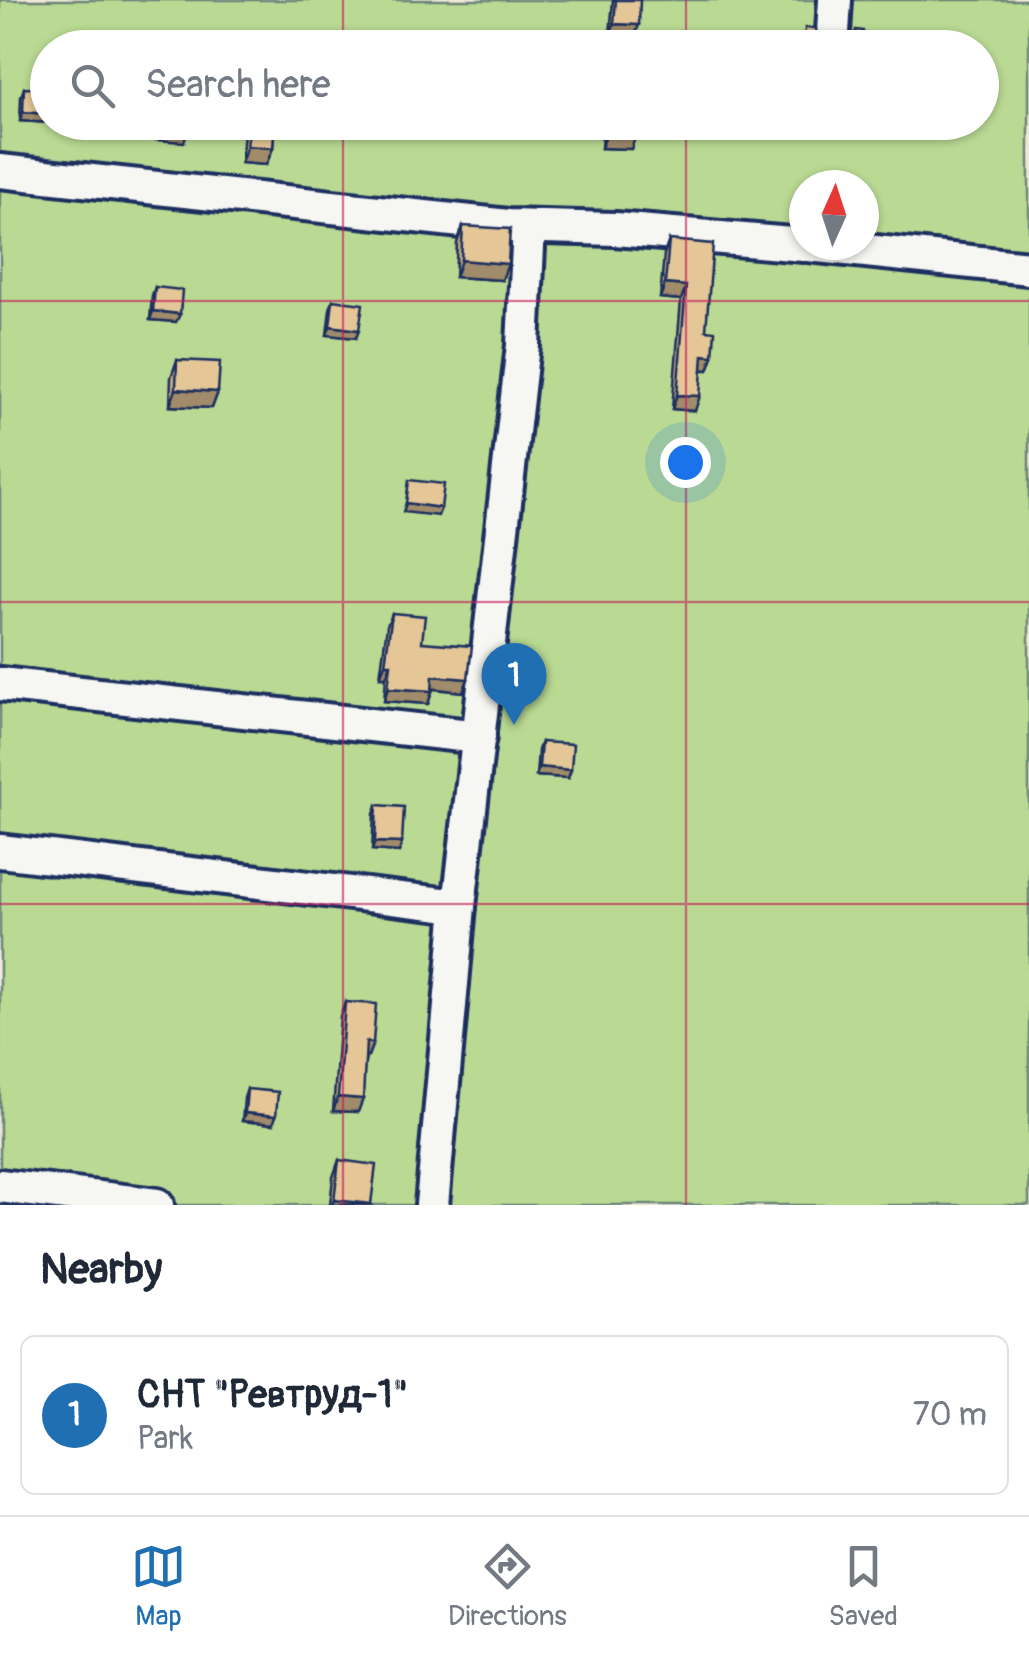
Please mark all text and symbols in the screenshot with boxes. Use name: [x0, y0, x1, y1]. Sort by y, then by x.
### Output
search box: [30, 30, 999, 140]
icon: search: [65, 58, 120, 113]
text: Search here: [145, 61, 331, 109]
north arrow: [789, 170, 879, 260]
your location: [660, 437, 711, 488]
pin: 1: [482, 642, 546, 725]
text: Nearby: [40, 1244, 162, 1296]
text: СНТ "Ревтруд-1": [137, 1371, 408, 1419]
text: 1: [68, 1395, 81, 1435]
text: 70 m: [913, 1395, 987, 1435]
text: Park: [137, 1419, 193, 1459]
tab: Map: [131, 1539, 186, 1634]
tab: Directions: [448, 1539, 567, 1634]
tab: Saved: [829, 1539, 898, 1634]

